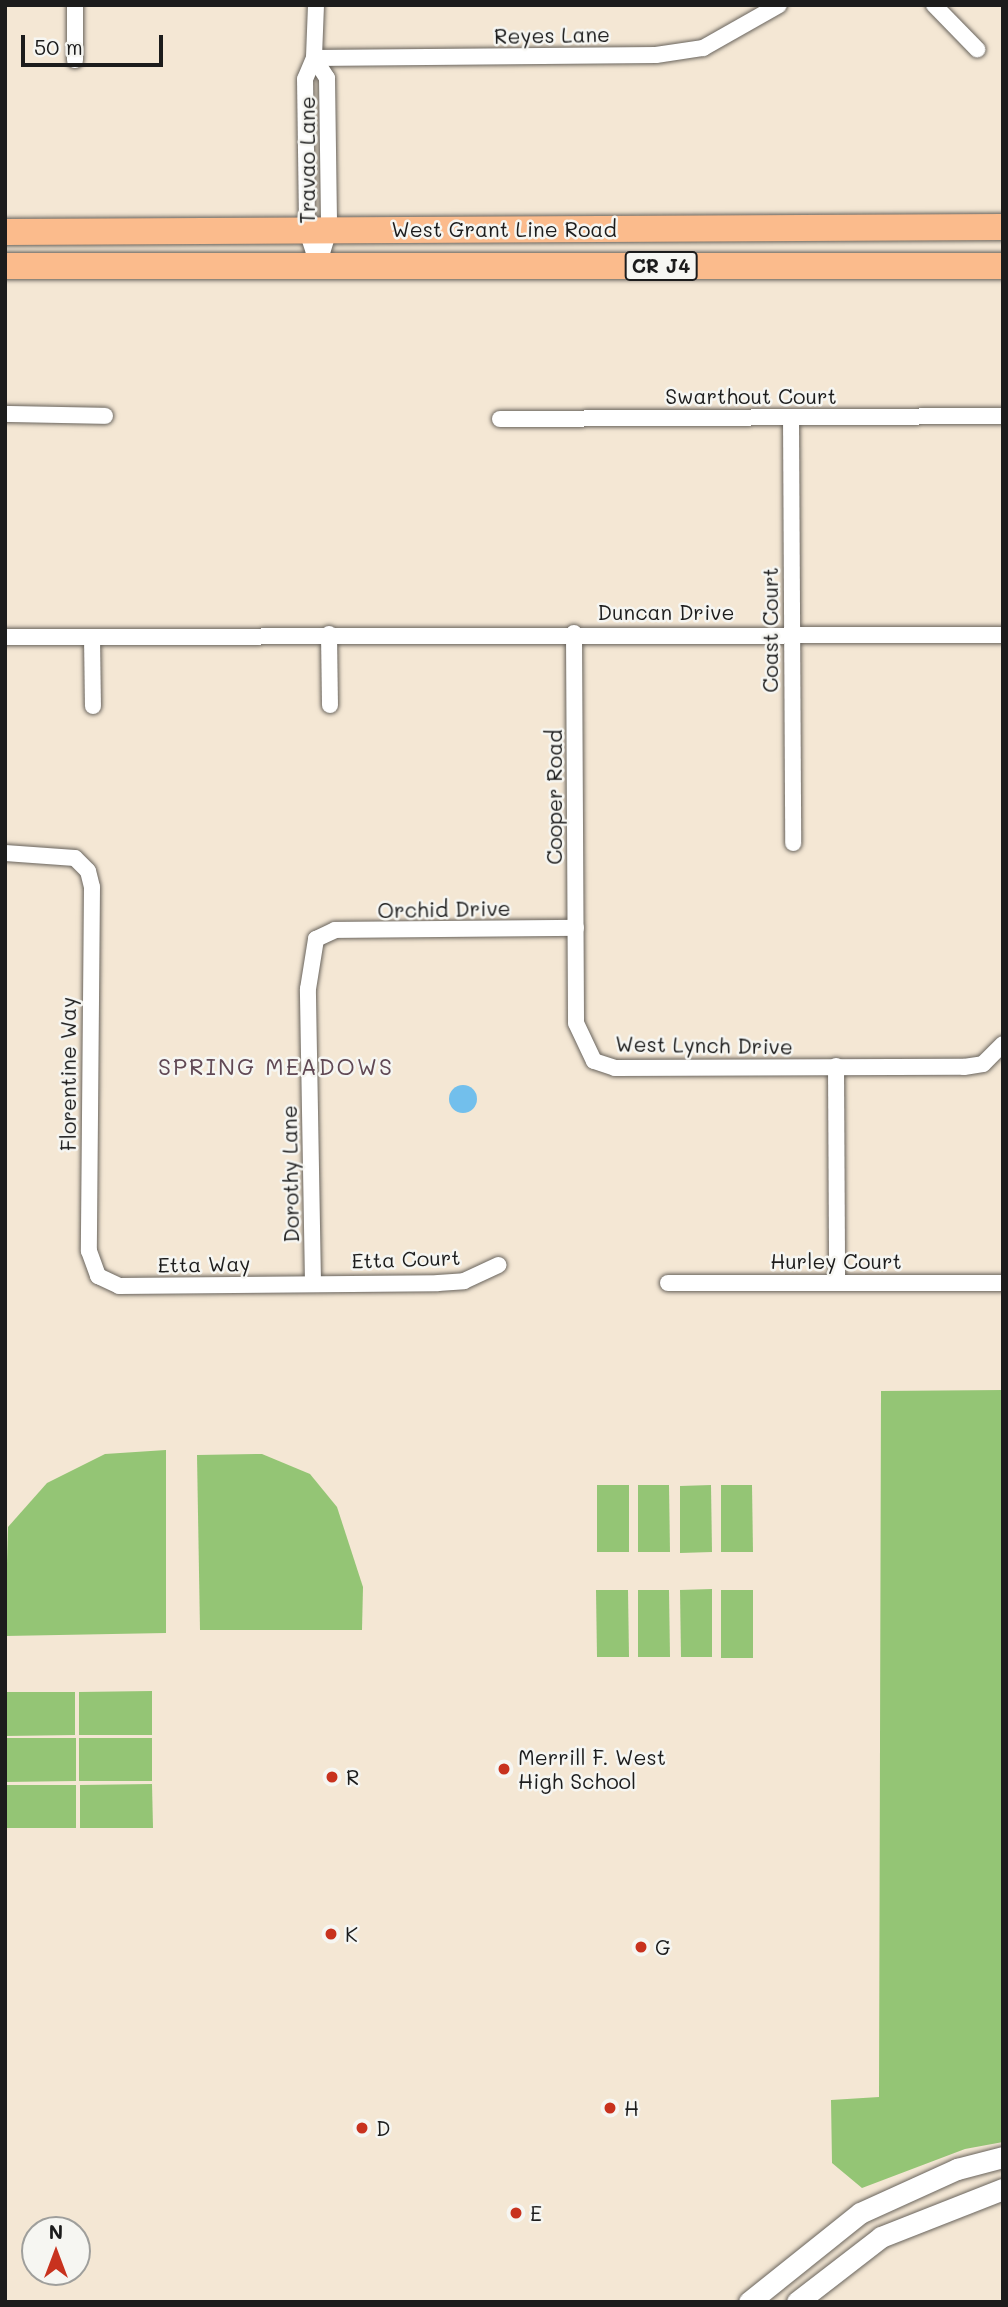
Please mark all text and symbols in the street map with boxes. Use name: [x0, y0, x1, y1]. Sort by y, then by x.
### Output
scale bar: [24, 21, 166, 65]
street label: Reyes Lane: [494, 21, 610, 49]
text: 50 m: [34, 33, 83, 60]
street label: Travao Lane: [294, 96, 320, 224]
street label: West Grant Line Road: [391, 216, 617, 242]
road number: CR J4: [624, 250, 698, 282]
street label: Swarthout Court: [665, 383, 837, 409]
street label: Coast Court: [757, 567, 783, 693]
street label: Duncan Drive: [598, 599, 734, 625]
street label: Cooper Road: [541, 729, 567, 865]
street label: Orchid Drive: [377, 895, 511, 923]
street label: Florentine Way: [55, 997, 81, 1151]
street label: West Lynch Drive: [615, 1031, 793, 1059]
district label: SPRING MEADOWS: [160, 1052, 392, 1080]
street label: Dorothy Lane: [276, 1105, 304, 1243]
street label: Etta Court: [351, 1245, 461, 1273]
street label: Hurley Court: [770, 1248, 902, 1274]
street label: Etta Way: [157, 1251, 251, 1277]
place label: Merrill F. West High School: [518, 1744, 666, 1794]
marker: Merrill F. West High School: [496, 1761, 512, 1777]
place label: R: [346, 1764, 359, 1790]
marker: R: [324, 1769, 340, 1785]
place label: K: [345, 1921, 358, 1947]
marker: K: [323, 1926, 339, 1942]
place label: G: [655, 1934, 671, 1960]
marker: G: [633, 1939, 649, 1955]
place label: H: [624, 2095, 639, 2121]
marker: H: [602, 2100, 618, 2116]
place label: D: [376, 2115, 390, 2141]
marker: D: [354, 2120, 370, 2136]
place label: E: [530, 2200, 542, 2226]
marker: E: [508, 2205, 524, 2221]
north arrow: [21, 2216, 91, 2286]
text: N: [49, 2219, 63, 2244]

